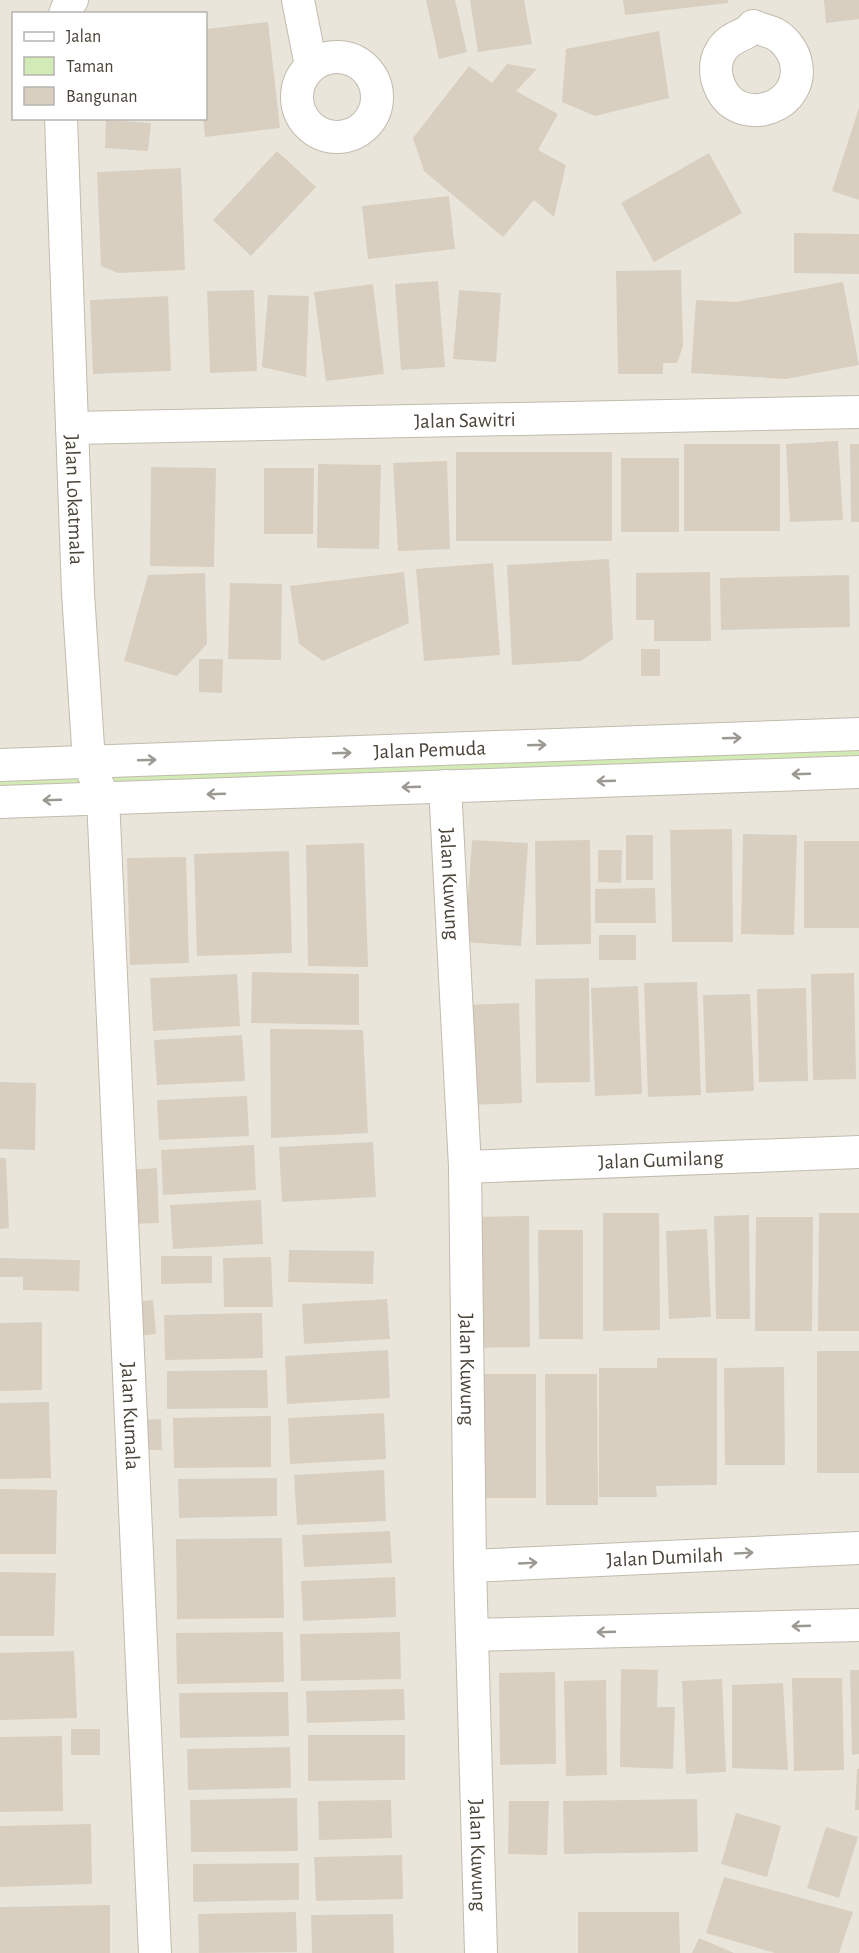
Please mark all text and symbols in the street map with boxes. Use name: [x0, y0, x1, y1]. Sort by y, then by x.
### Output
legend: [12, 12, 207, 120]
text: Jalan: [66, 28, 101, 46]
text: Taman: [66, 58, 114, 76]
text: Bangunan: [66, 88, 138, 106]
street label: Jalan Sawitri: [414, 408, 516, 432]
street label: Jalan Lokatmala: [62, 434, 88, 566]
one-way arrow: [721, 733, 741, 744]
street label: Jalan Pemuda: [373, 737, 487, 762]
one-way arrow: [527, 740, 547, 751]
one-way arrow: [332, 747, 352, 758]
one-way arrow: [137, 754, 157, 765]
one-way arrow: [791, 769, 811, 780]
one-way arrow: [596, 775, 616, 786]
one-way arrow: [401, 781, 421, 793]
one-way arrow: [206, 789, 226, 800]
one-way arrow: [42, 794, 62, 806]
street label: Jalan Kuwung: [437, 827, 464, 941]
street label: Jalan Gumilang: [598, 1147, 725, 1172]
street label: Jalan Kuwung: [456, 1313, 479, 1426]
street label: Jalan Kumala: [118, 1362, 144, 1471]
street label: Jalan Dumilah: [606, 1544, 724, 1570]
one-way arrow: [733, 1548, 753, 1559]
one-way arrow: [518, 1557, 538, 1568]
one-way arrow: [791, 1621, 811, 1632]
one-way arrow: [596, 1626, 616, 1637]
street label: Jalan Kuwung: [466, 1799, 490, 1912]

